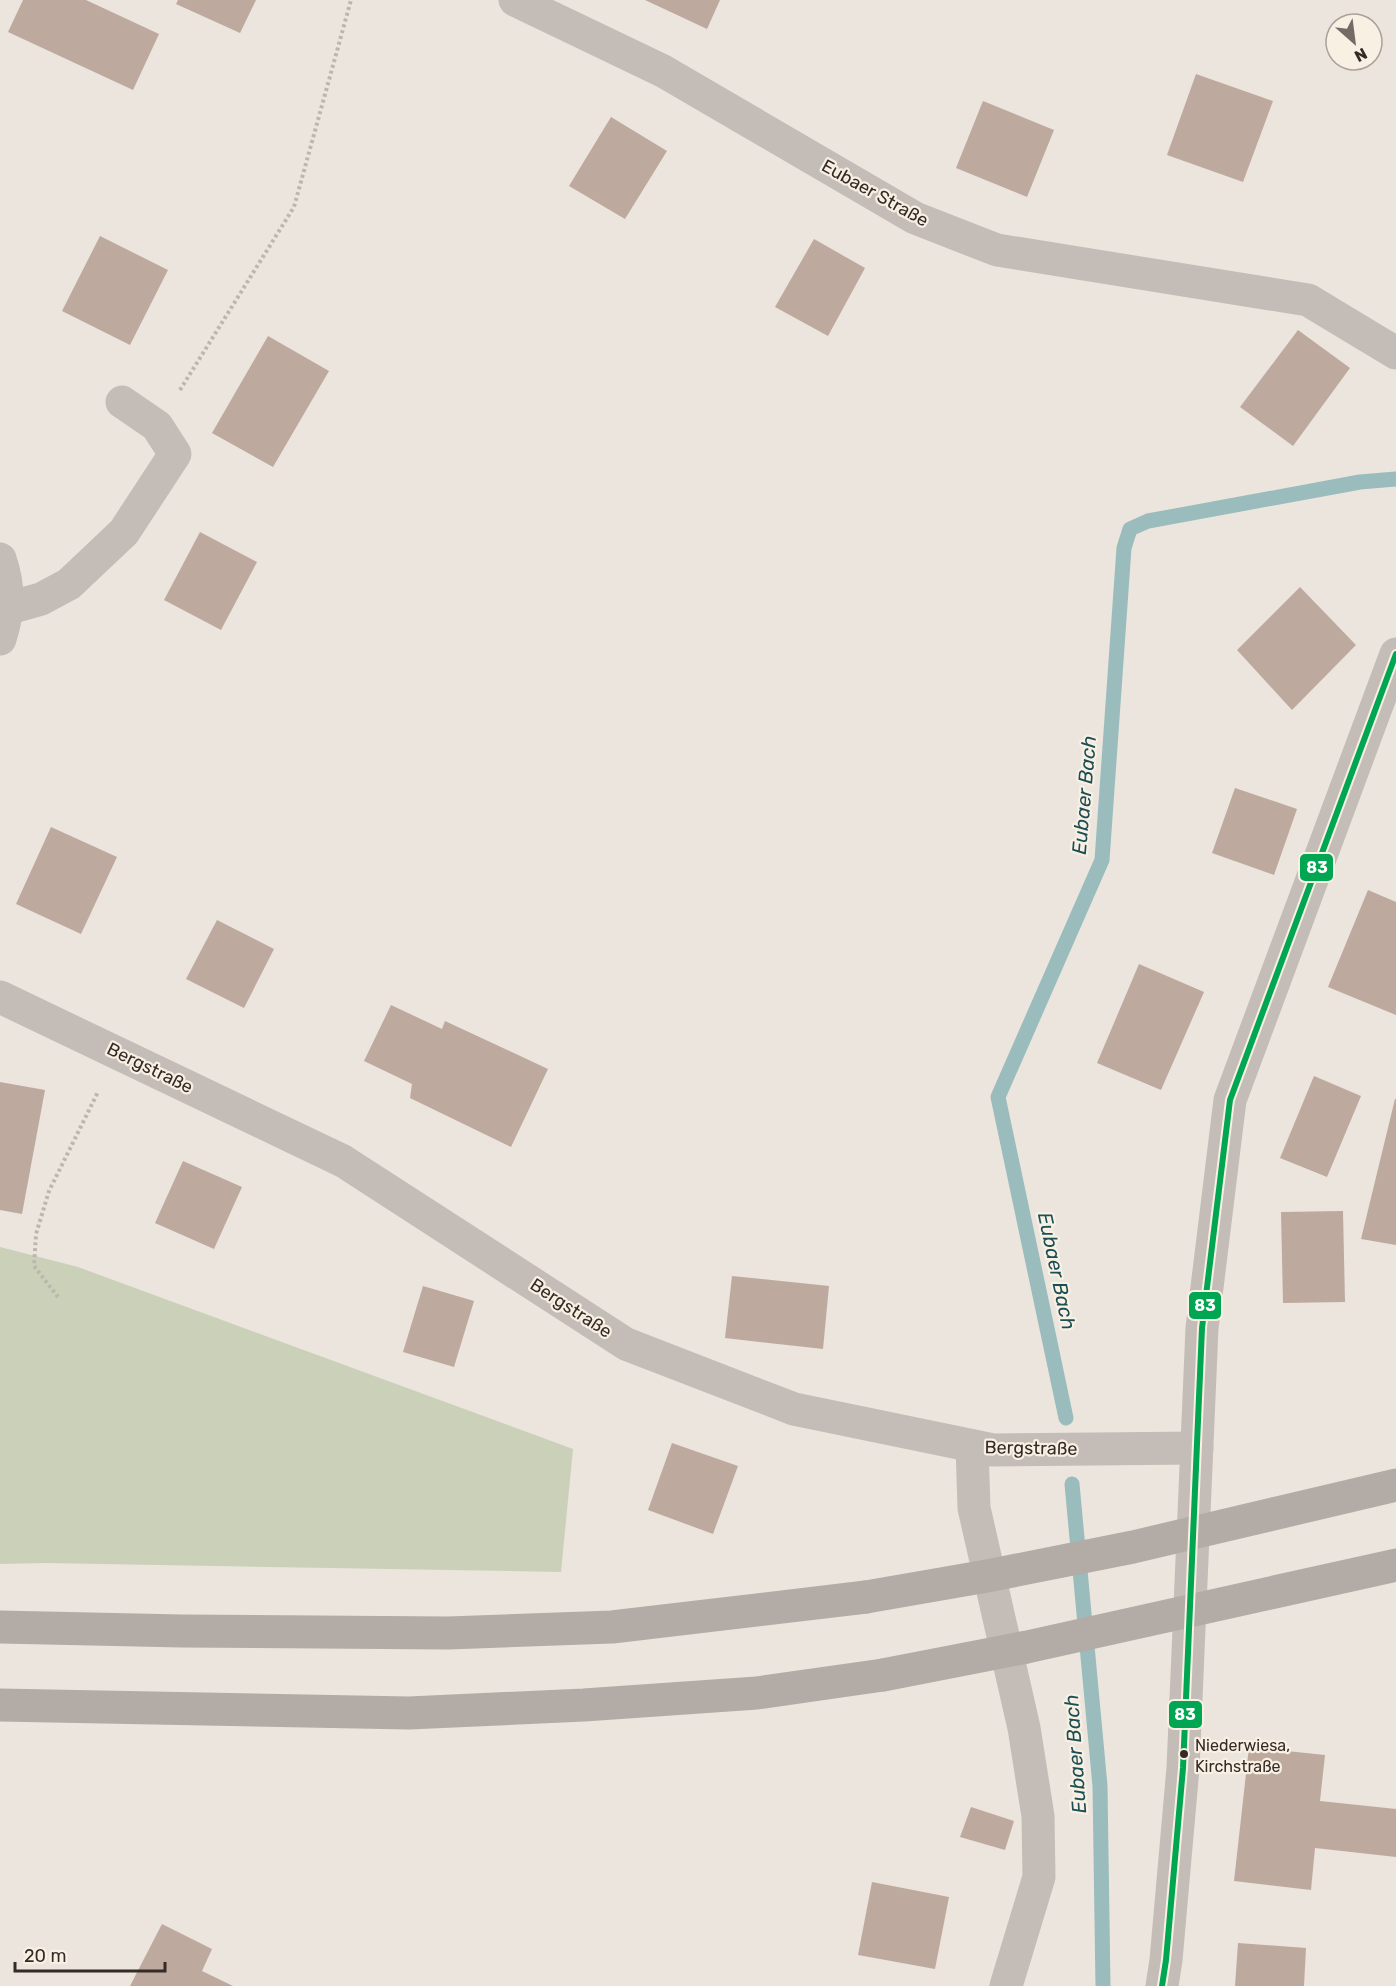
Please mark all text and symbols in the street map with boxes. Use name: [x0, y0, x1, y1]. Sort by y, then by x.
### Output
north arrow: [1324, 12, 1384, 72]
text: N: [1351, 44, 1370, 66]
street label: Eubaer Straße: [818, 155, 932, 231]
water label: Eubaer Bach: [1067, 735, 1101, 855]
line badge: 83: [1299, 853, 1334, 882]
text: 83: [1306, 858, 1328, 877]
street label: Bergstraße: [103, 1038, 197, 1098]
water label: Eubaer Bach: [1033, 1210, 1081, 1332]
street label: Bergstraße: [526, 1273, 616, 1343]
line badge: 83: [1188, 1291, 1222, 1320]
text: 83: [1194, 1296, 1216, 1315]
street label: Bergstraße: [984, 1436, 1078, 1460]
water label: Eubaer Bach: [1059, 1694, 1091, 1814]
line badge: 83: [1168, 1700, 1203, 1729]
text: 83: [1174, 1705, 1196, 1724]
place label: Niederwiesa, Kirchstraße: [1195, 1736, 1290, 1776]
marker: Niederwiesa, Kirchstraße: [1178, 1748, 1190, 1760]
scale bar: [15, 1935, 165, 1973]
text: 20 m: [24, 1945, 66, 1967]

